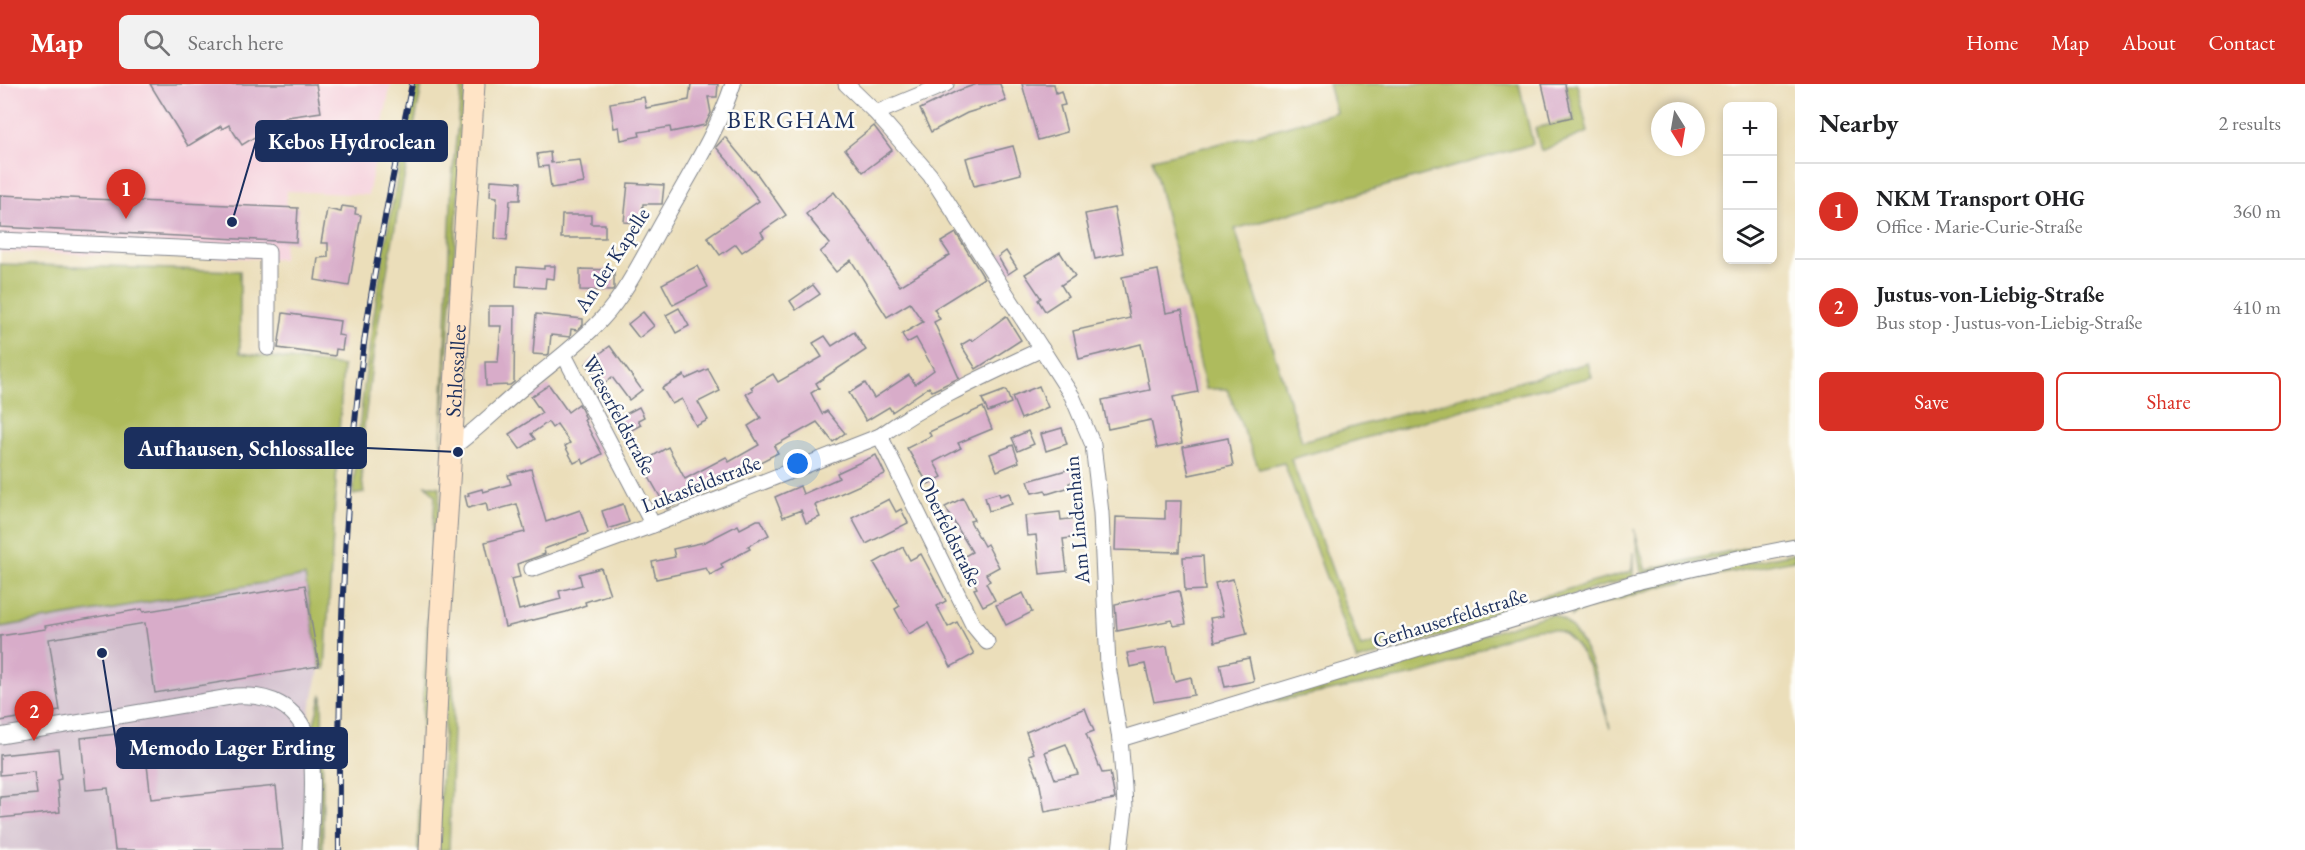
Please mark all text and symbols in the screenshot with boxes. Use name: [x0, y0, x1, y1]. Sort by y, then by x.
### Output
search box: [119, 15, 539, 69]
text: Map: [30, 24, 83, 60]
icon: search: [140, 26, 173, 59]
text: Search here: [188, 28, 283, 57]
text: Home: [1966, 29, 2018, 56]
text: Map: [2051, 29, 2089, 56]
text: About: [2122, 29, 2175, 56]
text: Contact: [2208, 29, 2275, 56]
north arrow: [1651, 102, 1705, 156]
map controls: [1723, 102, 1777, 264]
button: +: [1723, 102, 1777, 156]
district label: BERGHAM: [727, 104, 857, 135]
text: Nearby: [1819, 106, 1899, 140]
text: 2 results: [2218, 110, 2281, 136]
callout: Kebos Hydroclean: [256, 121, 447, 161]
text: Kebos Hydroclean: [268, 127, 436, 156]
button: −: [1723, 156, 1777, 210]
pin: 1: [106, 170, 146, 219]
text: NKM Transport OHG: [1876, 184, 2085, 213]
text: 1: [1833, 198, 1844, 224]
text: 360 m: [2233, 198, 2281, 224]
street label: An der Kapelle: [567, 202, 656, 318]
button: layers: [1723, 210, 1777, 264]
text: Office · Marie-Curie-Straße: [1876, 213, 2083, 239]
text: Justus-von-Liebig-Straße: [1876, 280, 2104, 309]
text: 2: [1833, 294, 1844, 320]
text: 410 m: [2233, 294, 2281, 320]
text: Bus stop · Justus-von-Liebig-Straße: [1876, 309, 2142, 335]
street label: Schlossallee: [439, 323, 472, 418]
street label: Wieserfeldstraße: [577, 350, 662, 479]
button: Save: [1819, 372, 2044, 431]
button: Share: [2056, 372, 2281, 431]
callout: Aufhausen, Schlossallee: [125, 428, 366, 468]
text: Aufhausen, Schlossallee: [137, 434, 354, 463]
street label: Lukasfeldstraße: [637, 448, 764, 519]
your location: [783, 449, 812, 478]
street label: Am Lindenhain: [1057, 455, 1096, 586]
street label: Oberfeldstraße: [912, 471, 989, 590]
street label: Gerhauserfeldstraße: [1369, 581, 1530, 654]
pin: 2: [15, 692, 54, 741]
callout: Memodo Lager Erding: [117, 728, 347, 768]
text: Memodo Lager Erding: [129, 733, 336, 762]

